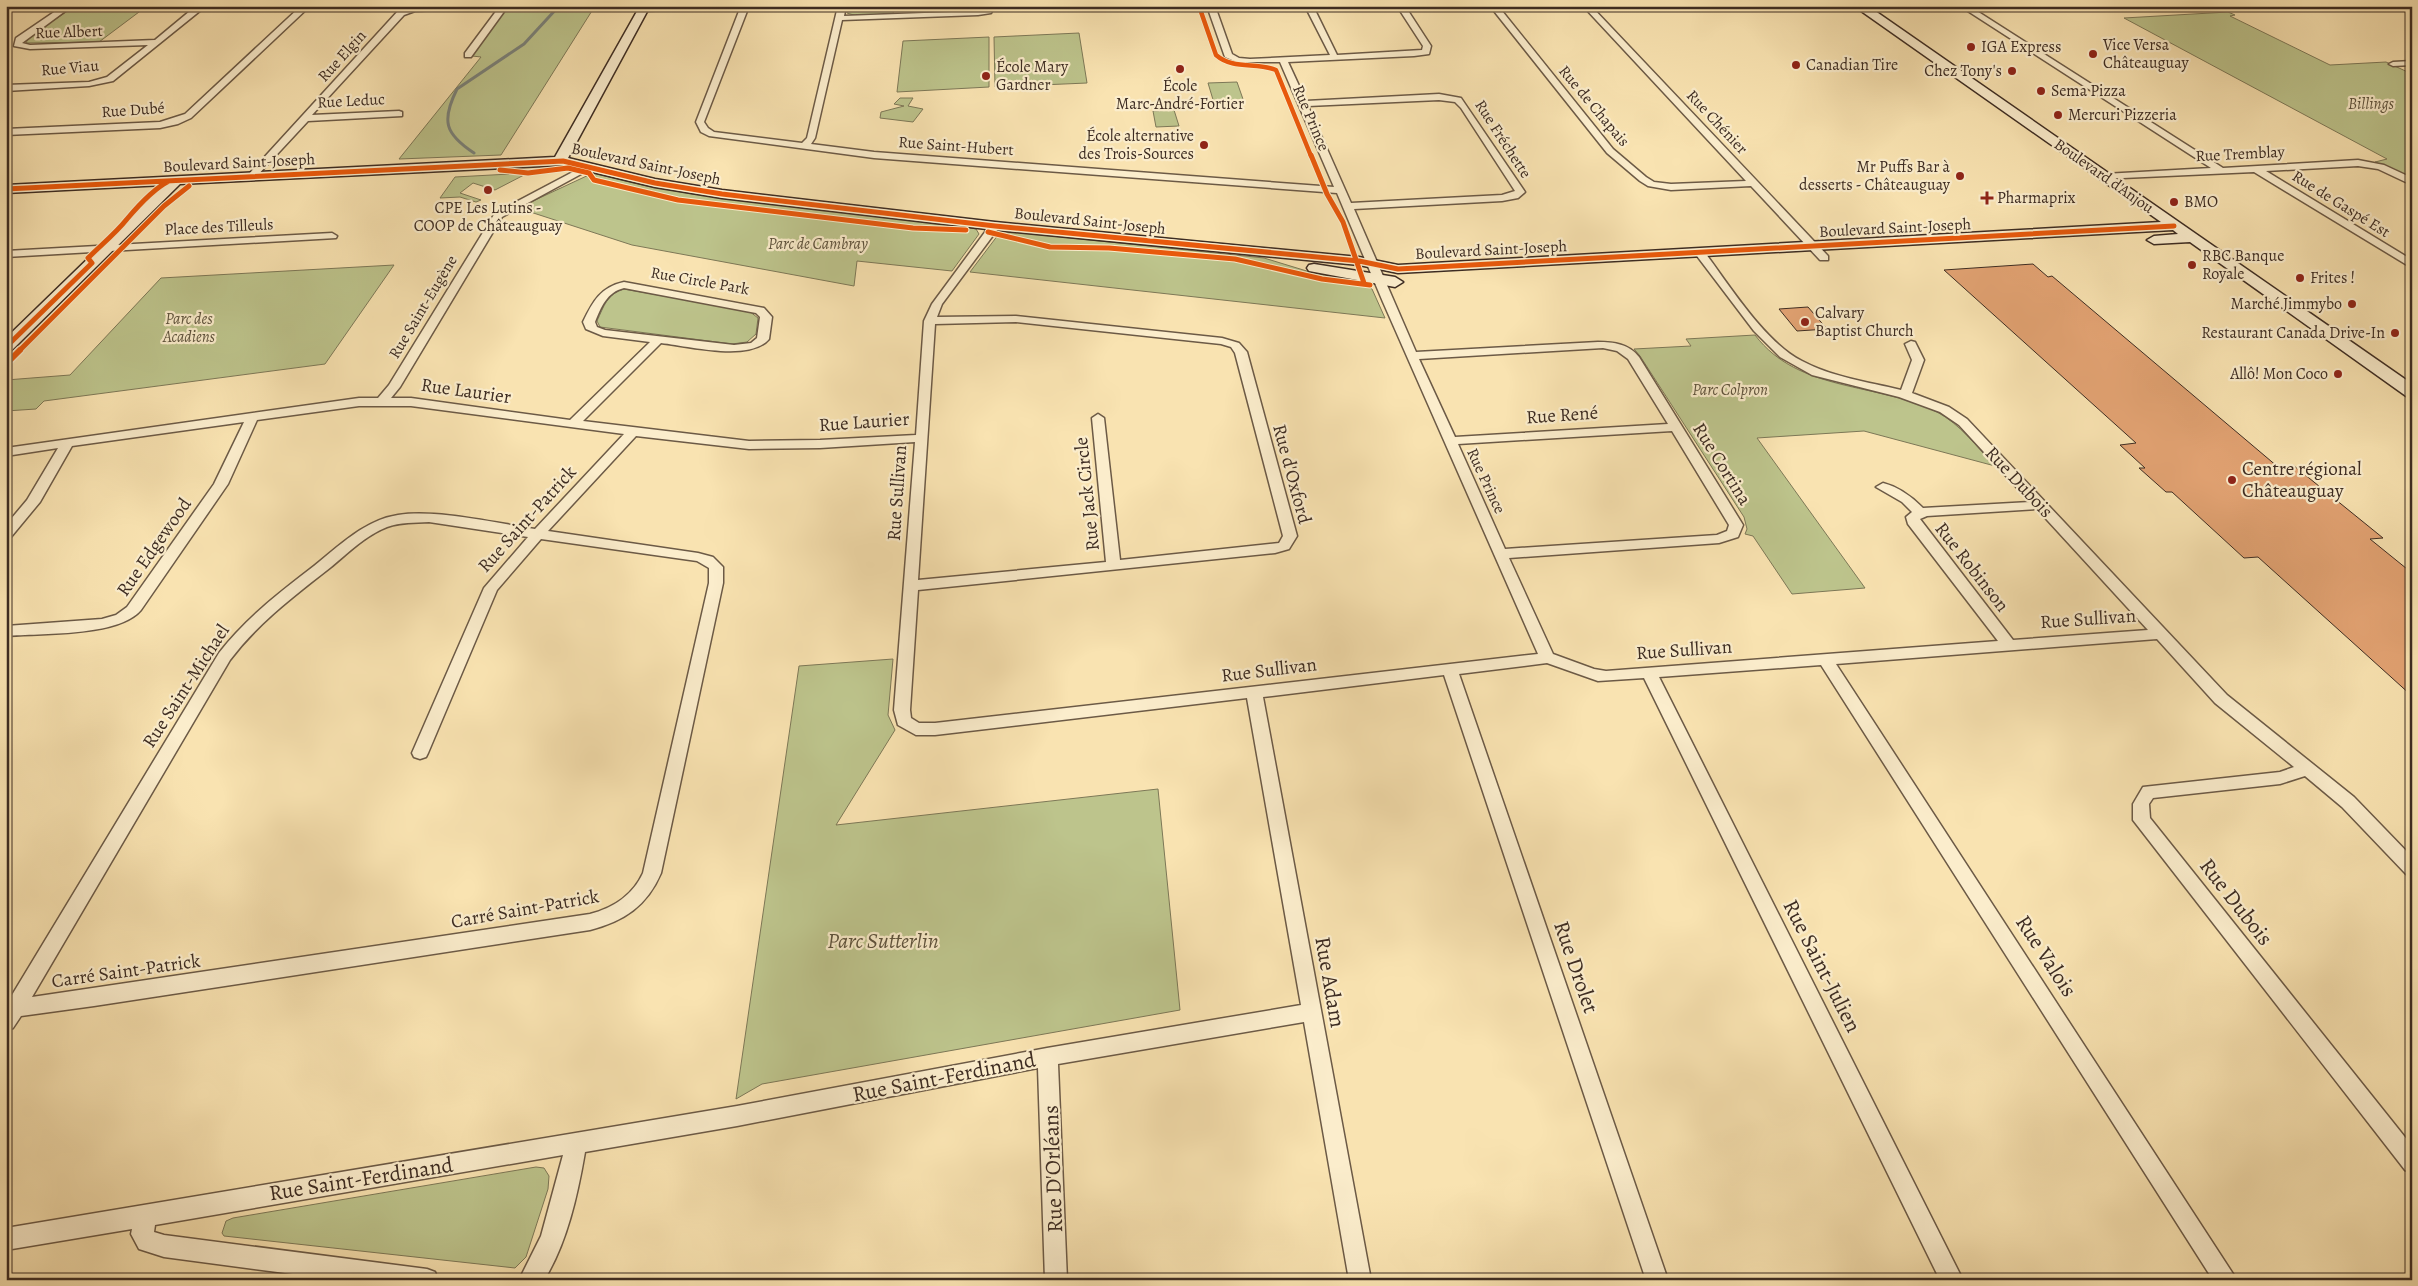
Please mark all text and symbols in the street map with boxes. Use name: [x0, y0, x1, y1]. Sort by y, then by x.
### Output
street label: Rue Albert: [35, 20, 103, 44]
street label: Rue Elgin: [313, 25, 371, 87]
place label: Vice Versa Châteauguay: [2102, 34, 2189, 74]
place label: IGA Express: [1981, 36, 2061, 58]
marker: IGA Express: [1965, 41, 1977, 53]
marker: Vice Versa Châteauguay: [2087, 48, 2099, 60]
street label: Rue Viau: [40, 54, 100, 81]
place label: Canadian Tire: [1806, 54, 1898, 76]
place label: École Mary Gardner: [996, 56, 1069, 96]
marker: Canadian Tire: [1790, 59, 1802, 71]
place label: Chez Tony's: [1924, 60, 2002, 82]
street label: Rue de Chapais: [1553, 61, 1635, 151]
marker: École Marc-André-Fortier: [1174, 63, 1186, 75]
marker: Chez Tony's: [2006, 65, 2018, 77]
marker: École Mary Gardner: [980, 70, 992, 82]
place label: École Marc-André-Fortier: [1116, 75, 1244, 115]
place label: Sema Pizza: [2051, 80, 2126, 102]
street label: Rue Prince: [1287, 81, 1335, 155]
street label: Rue Chénier: [1681, 85, 1753, 159]
marker: Sema Pizza: [2035, 85, 2047, 97]
street label: Rue Leduc: [317, 88, 386, 114]
park label: Billings: [2348, 93, 2395, 115]
street label: Rue Fréchette: [1469, 95, 1537, 183]
street label: Rue Dubé: [101, 97, 165, 123]
place label: Mercuri Pizzeria: [2068, 104, 2177, 126]
marker: Mercuri Pizzeria: [2052, 109, 2064, 121]
place label: École alternative des Trois-Sources: [1079, 125, 1194, 165]
street label: Rue Saint-Hubert: [898, 131, 1014, 161]
street label: Boulevard d'Anjou: [2050, 133, 2159, 219]
street label: Boulevard Saint-Joseph: [569, 137, 723, 191]
marker: École alternative des Trois-Sources: [1198, 139, 1210, 151]
street label: Rue Tremblay: [2195, 141, 2286, 167]
street label: Boulevard Saint-Joseph: [162, 148, 316, 178]
place label: Mr Puffs Bar à desserts - Châteauguay: [1799, 156, 1951, 196]
street label: Rue de Gaspé Est: [2288, 165, 2394, 243]
marker: Mr Puffs Bar à desserts - Châteauguay: [1954, 170, 1966, 182]
marker: CPE Les Lutins - COOP de Châteauguay: [482, 184, 494, 196]
place label: Pharmaprix: [1997, 187, 2076, 209]
place label: BMO: [2184, 191, 2218, 213]
marker: Pharmaprix: [1981, 192, 1993, 204]
marker: BMO: [2168, 196, 2180, 208]
place label: CPE Les Lutins - COOP de Châteauguay: [414, 197, 563, 237]
street label: Boulevard Saint-Joseph: [1013, 202, 1167, 240]
street label: Place des Tilleuls: [164, 213, 274, 241]
street label: Boulevard Saint-Joseph: [1818, 213, 1972, 243]
park label: Parc de Cambray: [768, 233, 868, 255]
street label: Boulevard Saint-Joseph: [1414, 235, 1568, 265]
place label: RBC Banque Royale: [2202, 245, 2284, 285]
street label: Rue Saint-Eugène: [383, 251, 463, 363]
marker: RBC Banque Royale: [2186, 259, 2198, 271]
street label: Rue Circle Park: [649, 262, 751, 300]
place label: Frites !: [2310, 267, 2355, 289]
marker: Frites !: [2294, 272, 2306, 284]
place label: Marché Jimmybo: [2231, 293, 2342, 315]
marker: Marché Jimmybo: [2346, 298, 2358, 310]
place label: Calvary Baptist Church: [1815, 302, 1914, 342]
park label: Parc des Acadiens: [162, 308, 216, 348]
marker: Calvary Baptist Church: [1799, 316, 1811, 328]
place label: Restaurant Canada Drive-In: [2201, 322, 2385, 344]
marker: Restaurant Canada Drive-In: [2389, 327, 2401, 339]
place label: Allô! Mon Coco: [2229, 363, 2328, 385]
marker: Allô! Mon Coco: [2332, 368, 2344, 380]
street label: Rue Laurier: [419, 372, 513, 410]
park label: Parc Colpron: [1692, 379, 1768, 401]
street label: Rue René: [1525, 400, 1599, 430]
street label: Rue Laurier: [818, 406, 910, 438]
street label: Rue Cortina: [1686, 418, 1758, 510]
street label: Rue d'Oxford: [1266, 421, 1318, 527]
street label: Rue Jack Circle: [1068, 436, 1106, 552]
street label: Rue Dubois: [1979, 440, 2059, 524]
street label: Rue Sullivan: [881, 444, 913, 542]
street label: Rue Prince: [1461, 445, 1511, 517]
place label: Centre régional Châteauguay: [2242, 456, 2362, 504]
street label: Rue Saint-Patrick: [472, 459, 583, 578]
marker: Centre régional Châteauguay: [2226, 474, 2238, 486]
street label: Rue Edgewood: [110, 492, 198, 601]
street label: Rue Robinson: [1929, 517, 2015, 617]
street label: Rue Sullivan: [2039, 603, 2137, 635]
street label: Rue Saint-Michael: [136, 619, 236, 753]
street label: Rue Sullivan: [1635, 634, 1733, 666]
street label: Rue Sullivan: [1220, 651, 1318, 689]
street label: Rue Dubois: [2192, 852, 2280, 952]
street label: Carré Saint-Patrick: [449, 883, 602, 935]
street label: Rue Saint-Julien: [1776, 894, 1868, 1038]
street label: Rue Valois: [2008, 909, 2084, 1003]
street label: Rue Drolet: [1546, 917, 1606, 1017]
park label: Parc Sutterlin: [827, 926, 939, 956]
street label: Rue Adam: [1307, 934, 1353, 1030]
street label: Carré Saint-Patrick: [50, 948, 203, 994]
street label: Rue Saint-Ferdinand: [850, 1044, 1038, 1109]
street label: Rue D'Orléans: [1036, 1105, 1070, 1233]
street label: Rue Saint-Ferdinand: [267, 1150, 455, 1208]

